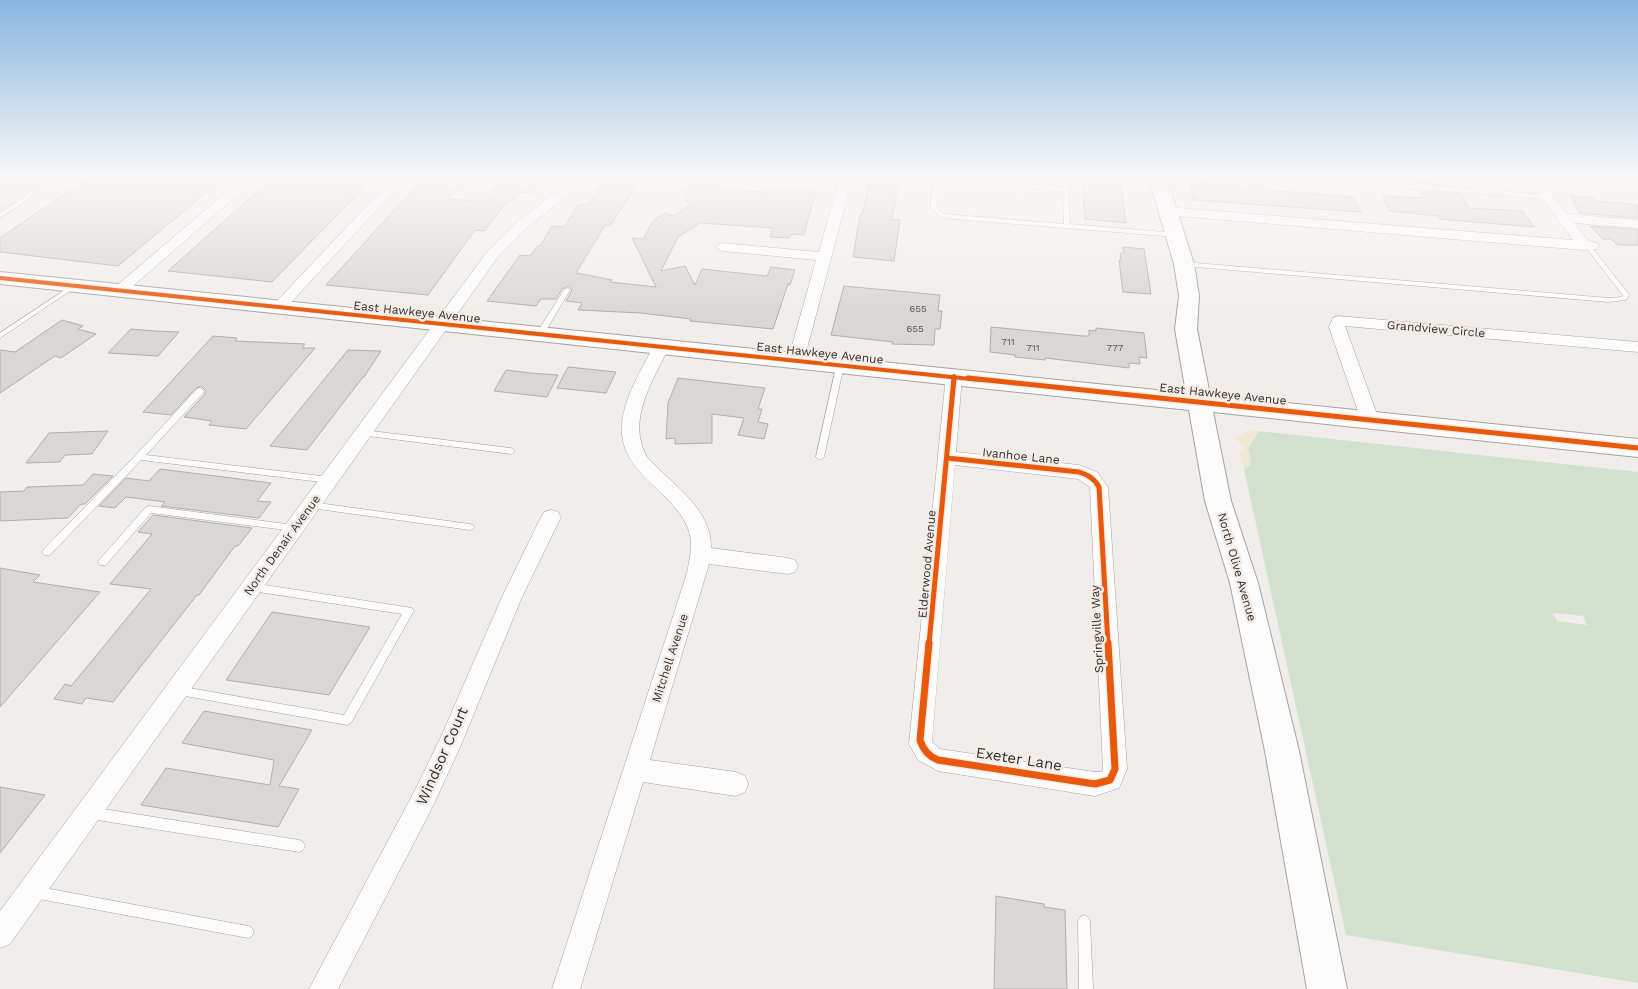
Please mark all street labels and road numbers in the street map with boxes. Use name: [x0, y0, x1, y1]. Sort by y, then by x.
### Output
street label: East Hawkeye Avenue: [353, 298, 481, 326]
street label: Grandview Circle: [1386, 318, 1486, 340]
street label: East Hawkeye Avenue: [756, 339, 884, 367]
street label: East Hawkeye Avenue: [1159, 380, 1287, 408]
street label: Ivanhoe Lane: [982, 445, 1061, 467]
street label: North Denair Avenue: [241, 492, 323, 598]
street label: Elderwood Avenue: [915, 509, 939, 619]
street label: North Olive Avenue: [1215, 511, 1259, 623]
street label: Springville Way: [1088, 584, 1106, 673]
street label: Mitchell Avenue: [649, 612, 691, 704]
street label: Windsor Court: [412, 704, 472, 808]
street label: Exeter Lane: [975, 743, 1063, 775]

